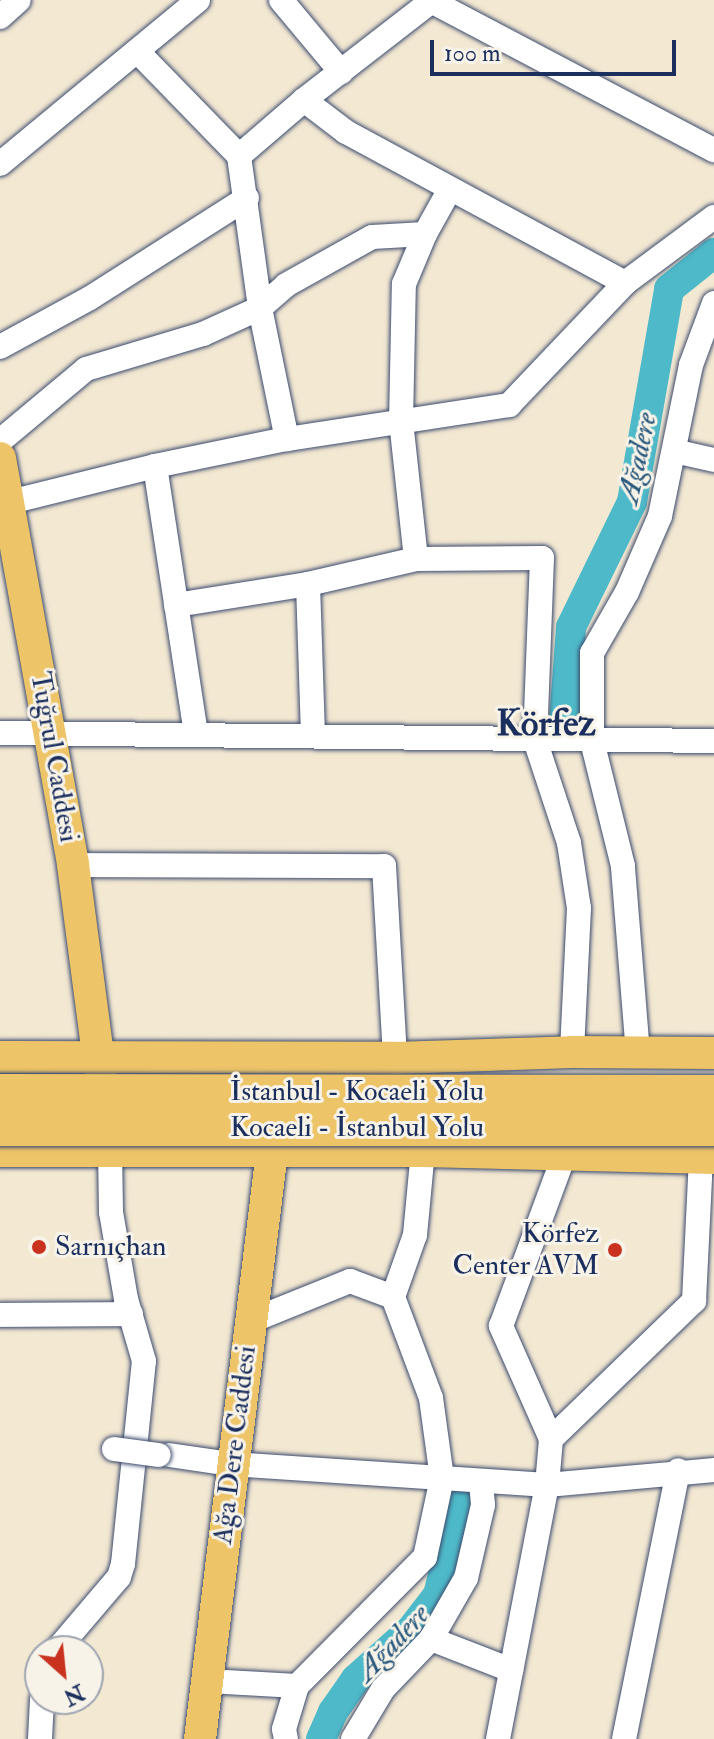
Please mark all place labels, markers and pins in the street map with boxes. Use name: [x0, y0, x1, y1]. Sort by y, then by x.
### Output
place label: Körfez Center AVM: [452, 1217, 599, 1283]
place label: Sarnıçhan: [55, 1230, 166, 1264]
marker: Sarnıçhan: [30, 1238, 48, 1256]
marker: Körfez Center AVM: [606, 1241, 624, 1259]

